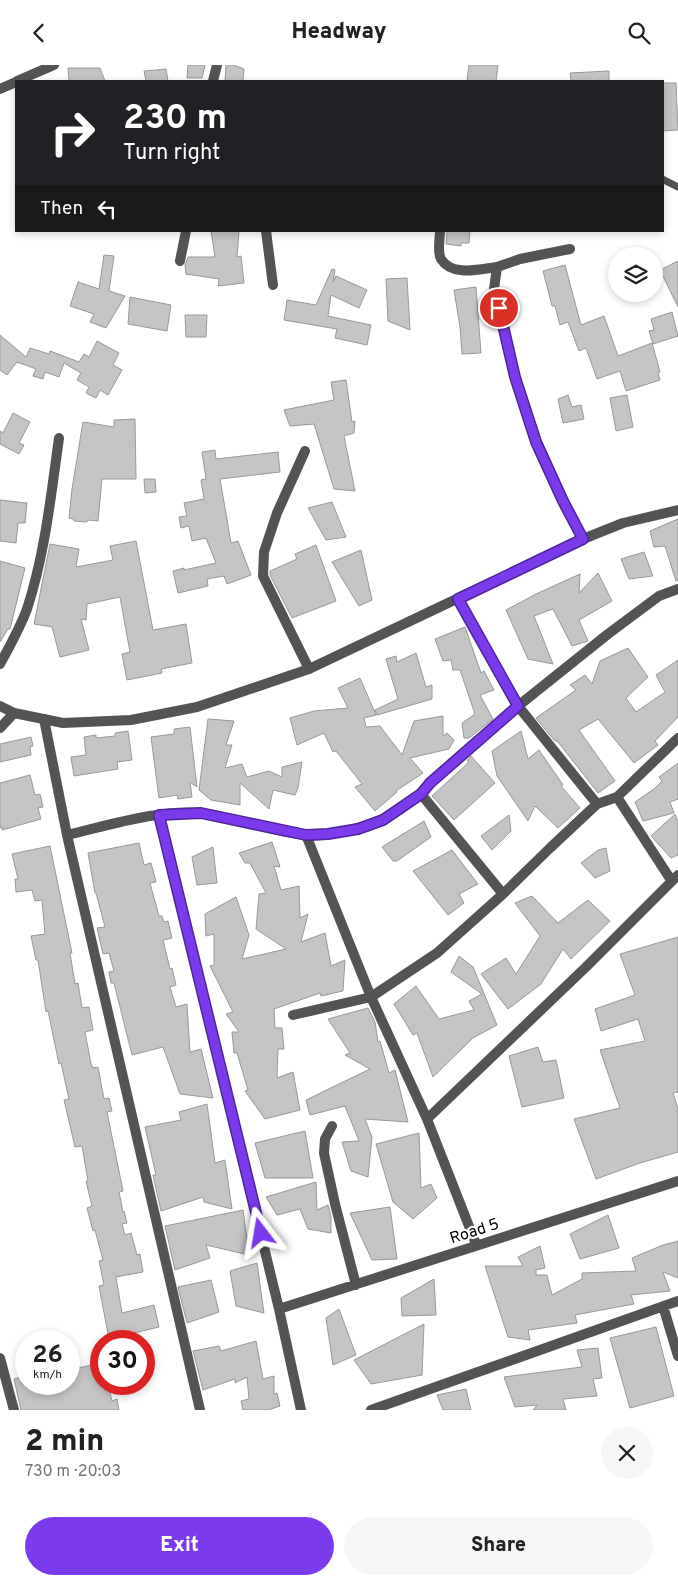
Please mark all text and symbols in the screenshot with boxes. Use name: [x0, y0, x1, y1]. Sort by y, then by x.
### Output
icon: back: [25, 19, 53, 47]
text: Headway: [291, 19, 387, 46]
icon: search: [625, 19, 653, 47]
text: 230 m: [123, 97, 227, 141]
icon: right: [40, 100, 105, 165]
text: Turn right: [123, 140, 220, 167]
icon: left: [93, 195, 121, 223]
text: Then: [40, 197, 83, 221]
map controls: [608, 247, 663, 302]
button: layers: [608, 247, 663, 302]
pin: [478, 287, 520, 329]
icon: arrive: [485, 294, 513, 322]
position arrow: [234, 1206, 286, 1258]
street label: Road 5: [447, 1215, 502, 1249]
speed limit sign: 30: [90, 1330, 155, 1395]
text: 26: [32, 1340, 63, 1372]
text: km/h: [33, 1367, 62, 1383]
text: 2 min: [25, 1424, 104, 1461]
button: close: [601, 1427, 653, 1479]
text: 730 m · 20:03: [25, 1462, 121, 1482]
button: Exit: [25, 1517, 334, 1575]
button: Share: [344, 1517, 653, 1575]

